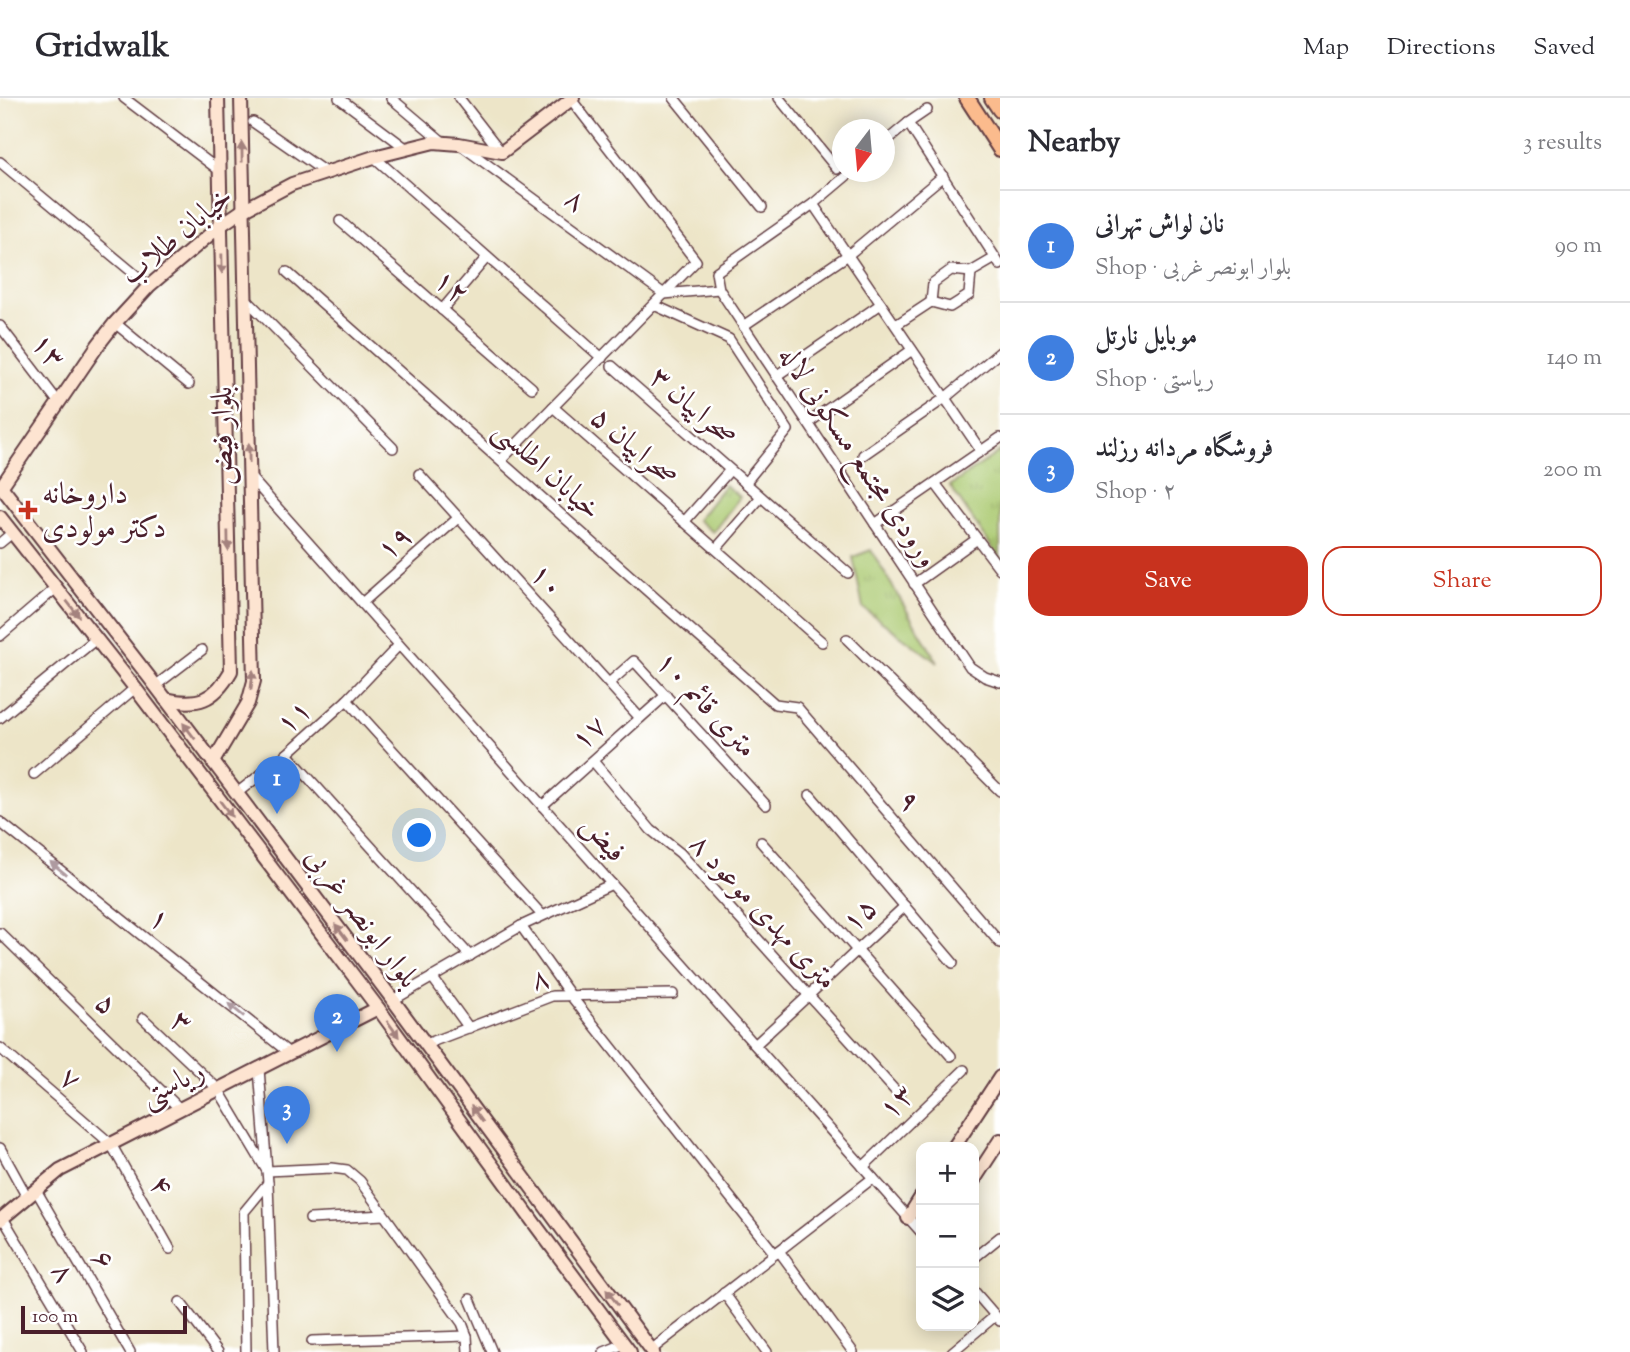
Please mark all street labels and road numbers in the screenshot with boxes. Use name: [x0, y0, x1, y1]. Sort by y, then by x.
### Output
street label: خیابان طلاب: [112, 177, 243, 297]
street label: ۸: [555, 178, 594, 224]
street label: ۱۲: [423, 260, 478, 316]
street label: ۱۳: [19, 325, 75, 378]
street label: ورودی مجتمع مسکونی لاله: [764, 338, 947, 579]
street label: صحراییان ۳: [639, 357, 746, 458]
street label: بلوار فیض: [202, 386, 247, 486]
street label: ۵ صحراییان: [580, 397, 687, 498]
street label: خيابان اطلسى: [483, 410, 610, 531]
street label: ۱۹: [368, 516, 423, 572]
street label: ۱۰: [518, 554, 574, 609]
street label: ۱۰ متری قائم: [643, 643, 766, 770]
street label: ۱۱: [267, 690, 322, 746]
street label: ۱۷: [562, 706, 617, 762]
street label: ۹: [886, 781, 930, 822]
street label: فیض: [569, 806, 635, 873]
street label: ۸ متری مهدی موعود: [678, 825, 846, 1001]
street label: بلوار ابونصر غربی: [293, 839, 429, 998]
street label: ۱۵: [833, 888, 888, 944]
street label: ۱: [138, 898, 179, 942]
street label: ۸: [527, 957, 554, 1003]
street label: ۵: [84, 983, 127, 1026]
street label: ۳: [159, 1001, 202, 1044]
street label: ریاستی: [133, 1051, 213, 1120]
street label: ۷: [49, 1058, 90, 1102]
street label: ۱۳: [870, 1075, 925, 1130]
street label: ۴: [137, 1168, 183, 1204]
street label: ۶: [79, 1242, 125, 1279]
street label: ۸: [39, 1255, 85, 1292]

